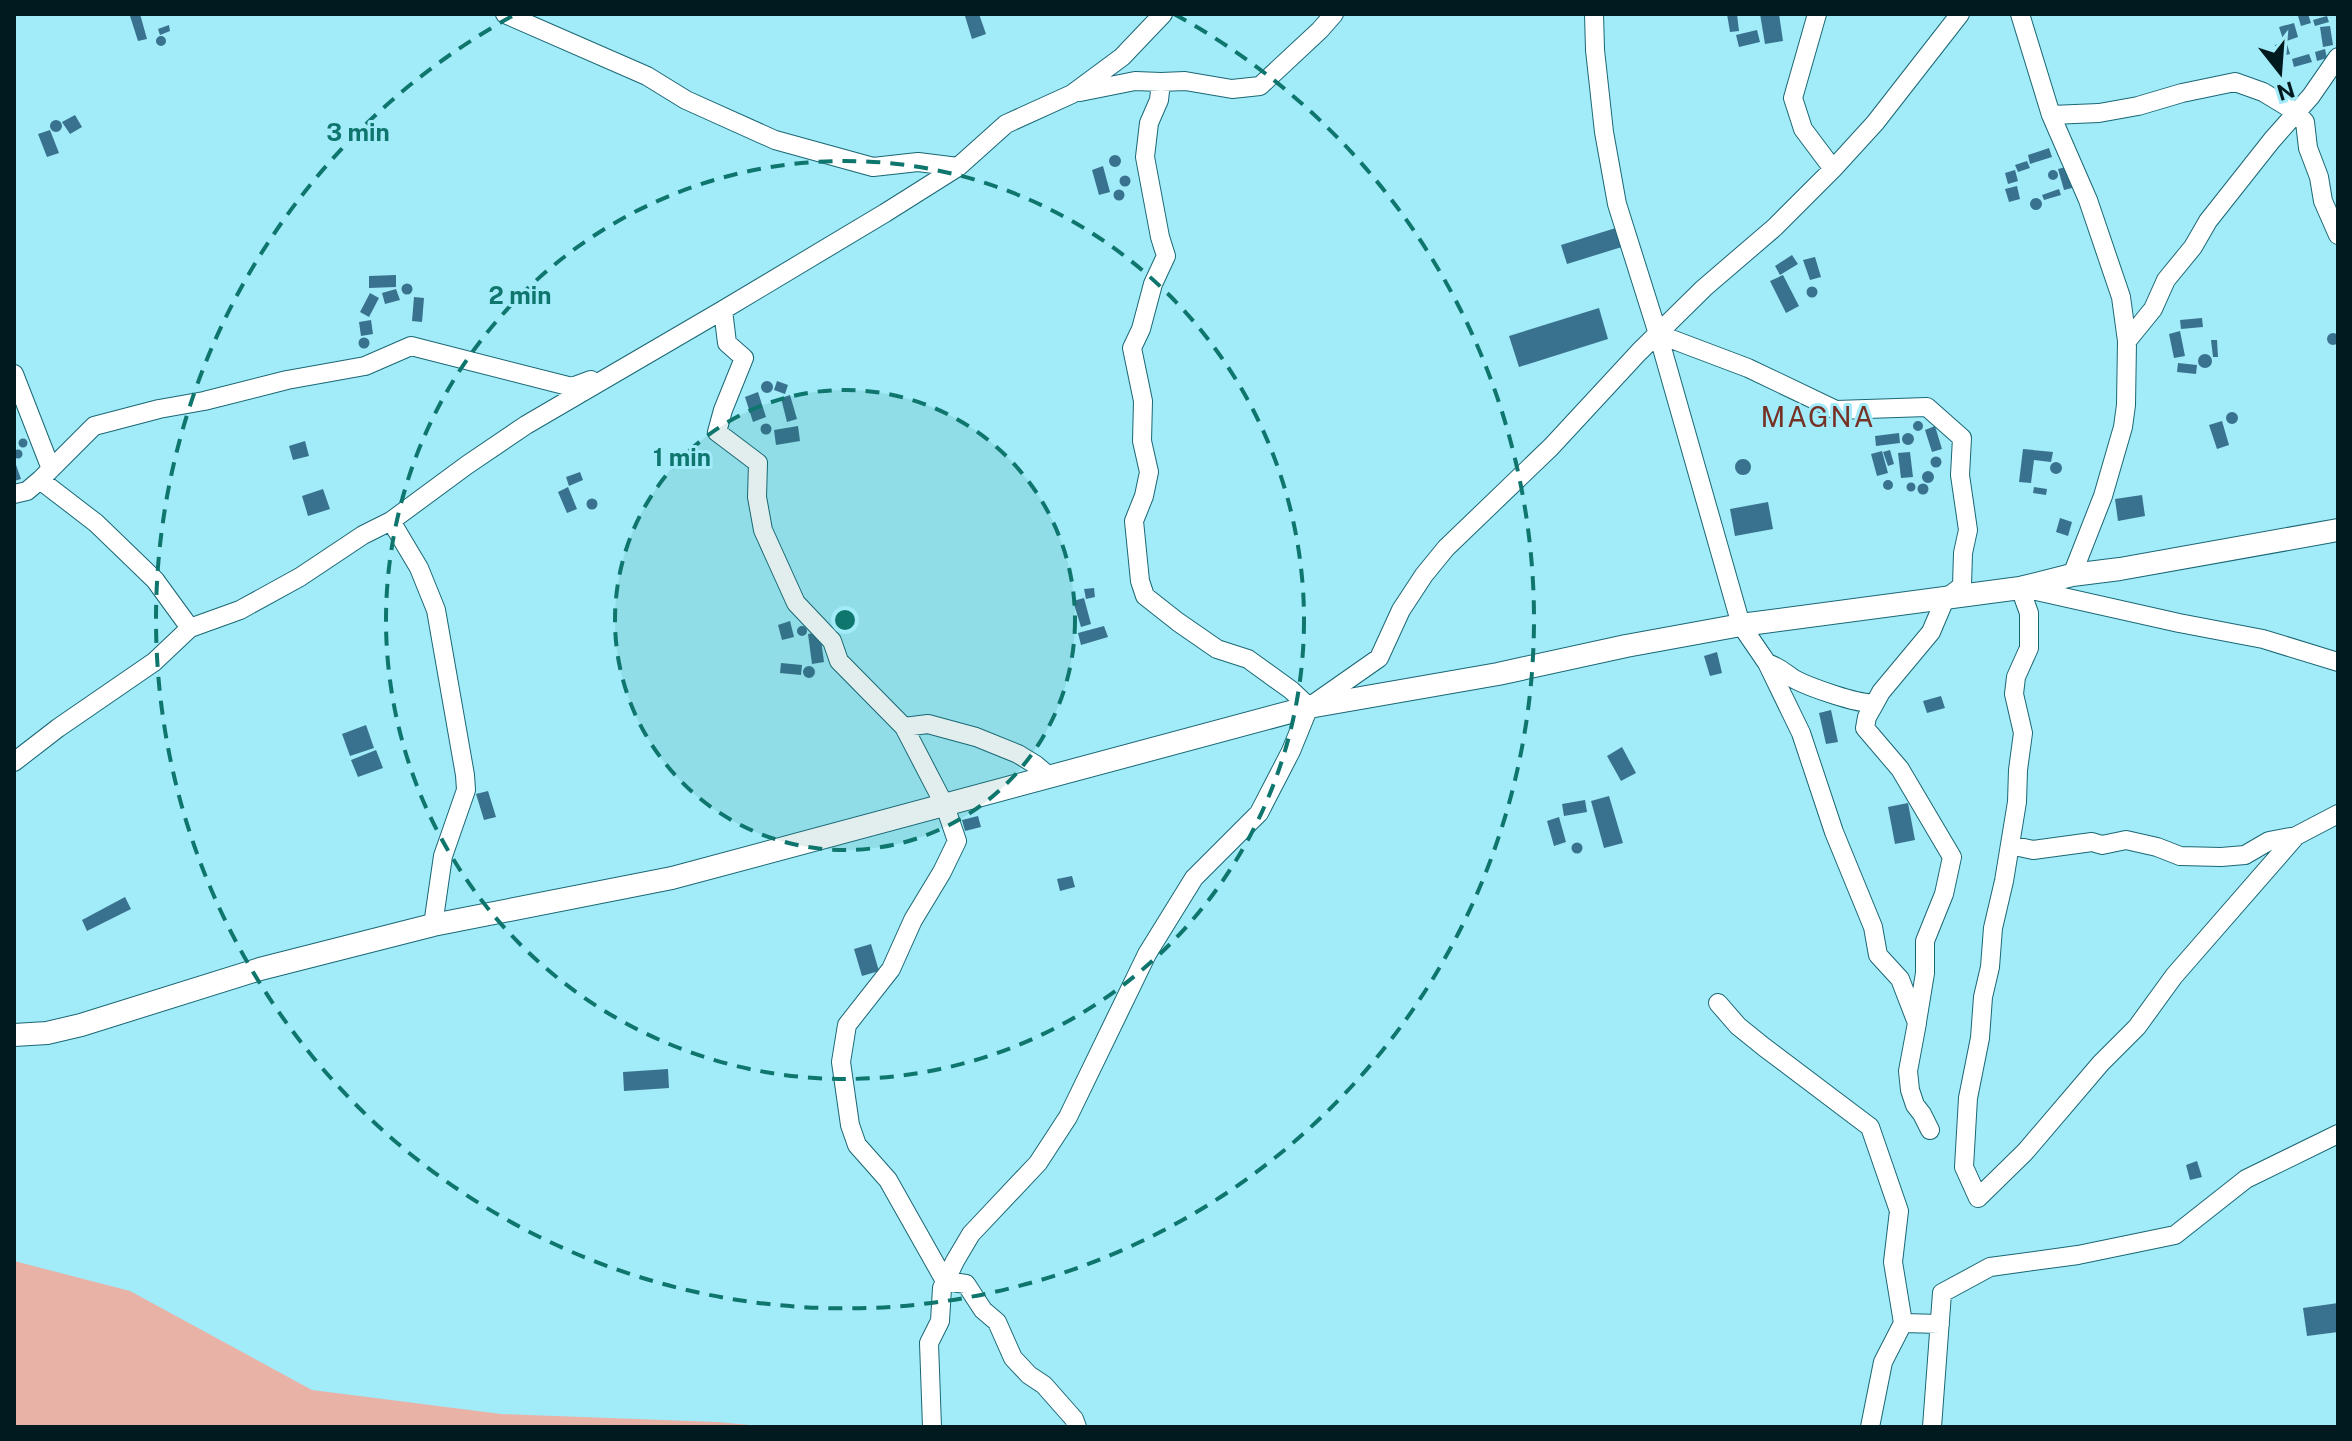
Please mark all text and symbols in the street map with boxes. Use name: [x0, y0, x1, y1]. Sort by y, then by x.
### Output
north arrow: [2240, 32, 2320, 112]
text: N: [2274, 76, 2298, 106]
text: 3 min: [326, 118, 390, 146]
text: 2 min: [489, 281, 551, 309]
district label: MAGNA: [1760, 400, 1876, 433]
text: 1 min: [653, 443, 711, 471]
centre of rings: [831, 606, 859, 634]

